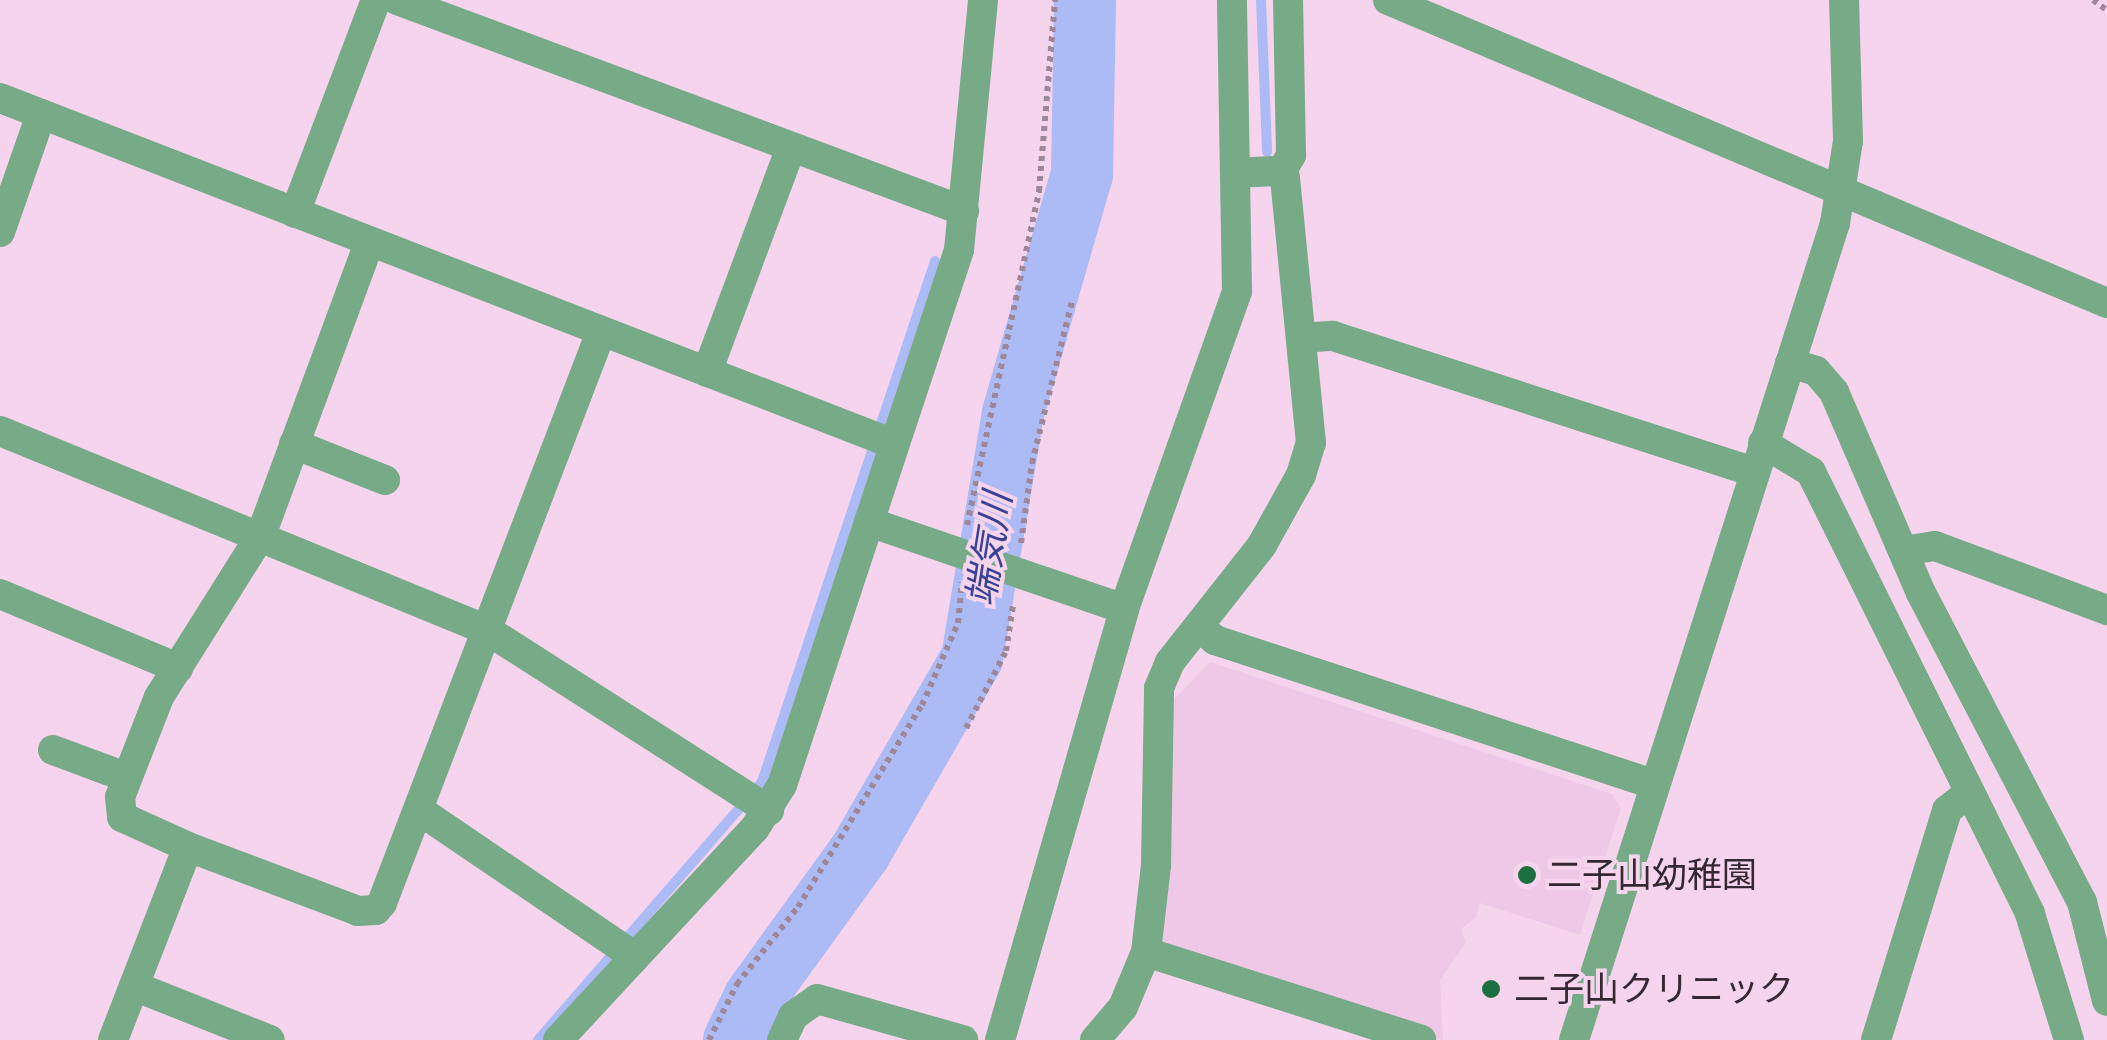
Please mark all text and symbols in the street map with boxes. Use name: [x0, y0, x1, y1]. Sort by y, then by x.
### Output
water label: 端気川: [959, 489, 1021, 609]
place label: 二子山幼稚園: [1547, 854, 1757, 896]
marker: 二子山幼稚園: [1516, 864, 1538, 886]
place label: 二子山クリニック: [1514, 968, 1794, 1010]
marker: 二子山クリニック: [1478, 976, 1504, 1002]

